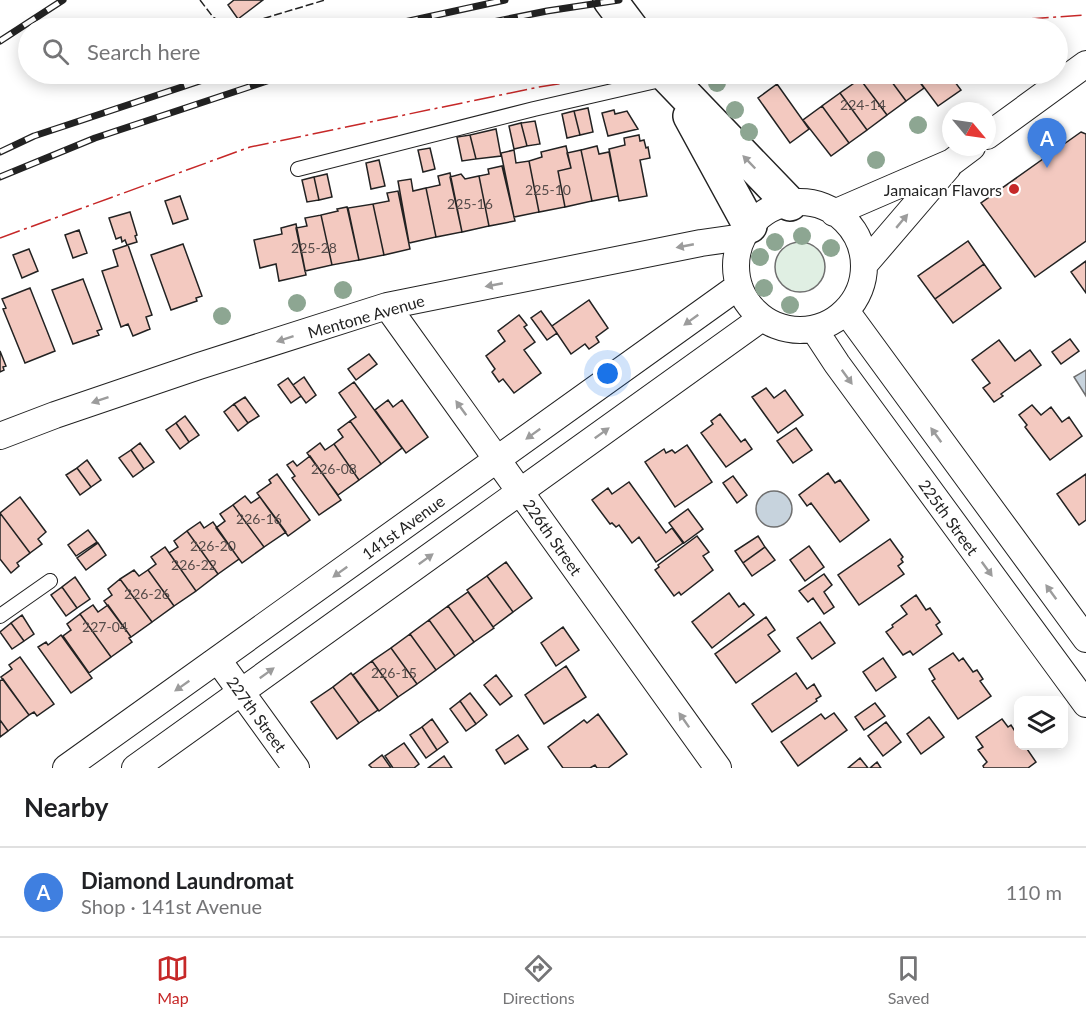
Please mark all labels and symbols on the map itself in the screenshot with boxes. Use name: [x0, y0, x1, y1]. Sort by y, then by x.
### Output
house number: 224-14: [840, 96, 886, 113]
north arrow: [942, 102, 996, 156]
pin: A: [1028, 118, 1066, 168]
one-way arrow: [742, 154, 756, 169]
place label: Jamaican Flavors: [884, 180, 1002, 199]
house number: 225-10: [525, 181, 571, 198]
marker: Jamaican Flavors: [1007, 182, 1021, 196]
house number: 225-16: [447, 195, 493, 212]
one-way arrow: [895, 214, 908, 229]
house number: 225-28: [291, 239, 337, 256]
one-way arrow: [675, 242, 694, 251]
one-way arrow: [484, 281, 503, 290]
street label: Mentone Avenue: [305, 290, 427, 342]
one-way arrow: [684, 314, 699, 326]
one-way arrow: [276, 335, 294, 344]
your location: [593, 359, 622, 388]
one-way arrow: [841, 369, 853, 385]
one-way arrow: [91, 395, 109, 405]
one-way arrow: [455, 400, 467, 416]
one-way arrow: [593, 427, 609, 439]
one-way arrow: [931, 427, 943, 442]
one-way arrow: [525, 428, 541, 440]
house number: 226-08: [311, 460, 357, 477]
street label: 225th Street: [915, 476, 983, 559]
street label: 141st Avenue: [358, 491, 448, 563]
street label: 226th Street: [520, 495, 586, 579]
house number: 226-16: [236, 510, 282, 527]
house number: 226-20: [190, 537, 236, 554]
one-way arrow: [417, 553, 433, 565]
house number: 226-22: [171, 556, 217, 573]
one-way arrow: [981, 560, 993, 576]
one-way arrow: [333, 566, 349, 578]
house number: 226-26: [124, 585, 170, 602]
one-way arrow: [1046, 585, 1058, 600]
house number: 227-04: [82, 618, 128, 635]
house number: 226-15: [371, 664, 417, 681]
one-way arrow: [259, 667, 275, 679]
street label: 227th Street: [223, 673, 291, 756]
one-way arrow: [174, 680, 190, 692]
one-way arrow: [678, 713, 690, 729]

